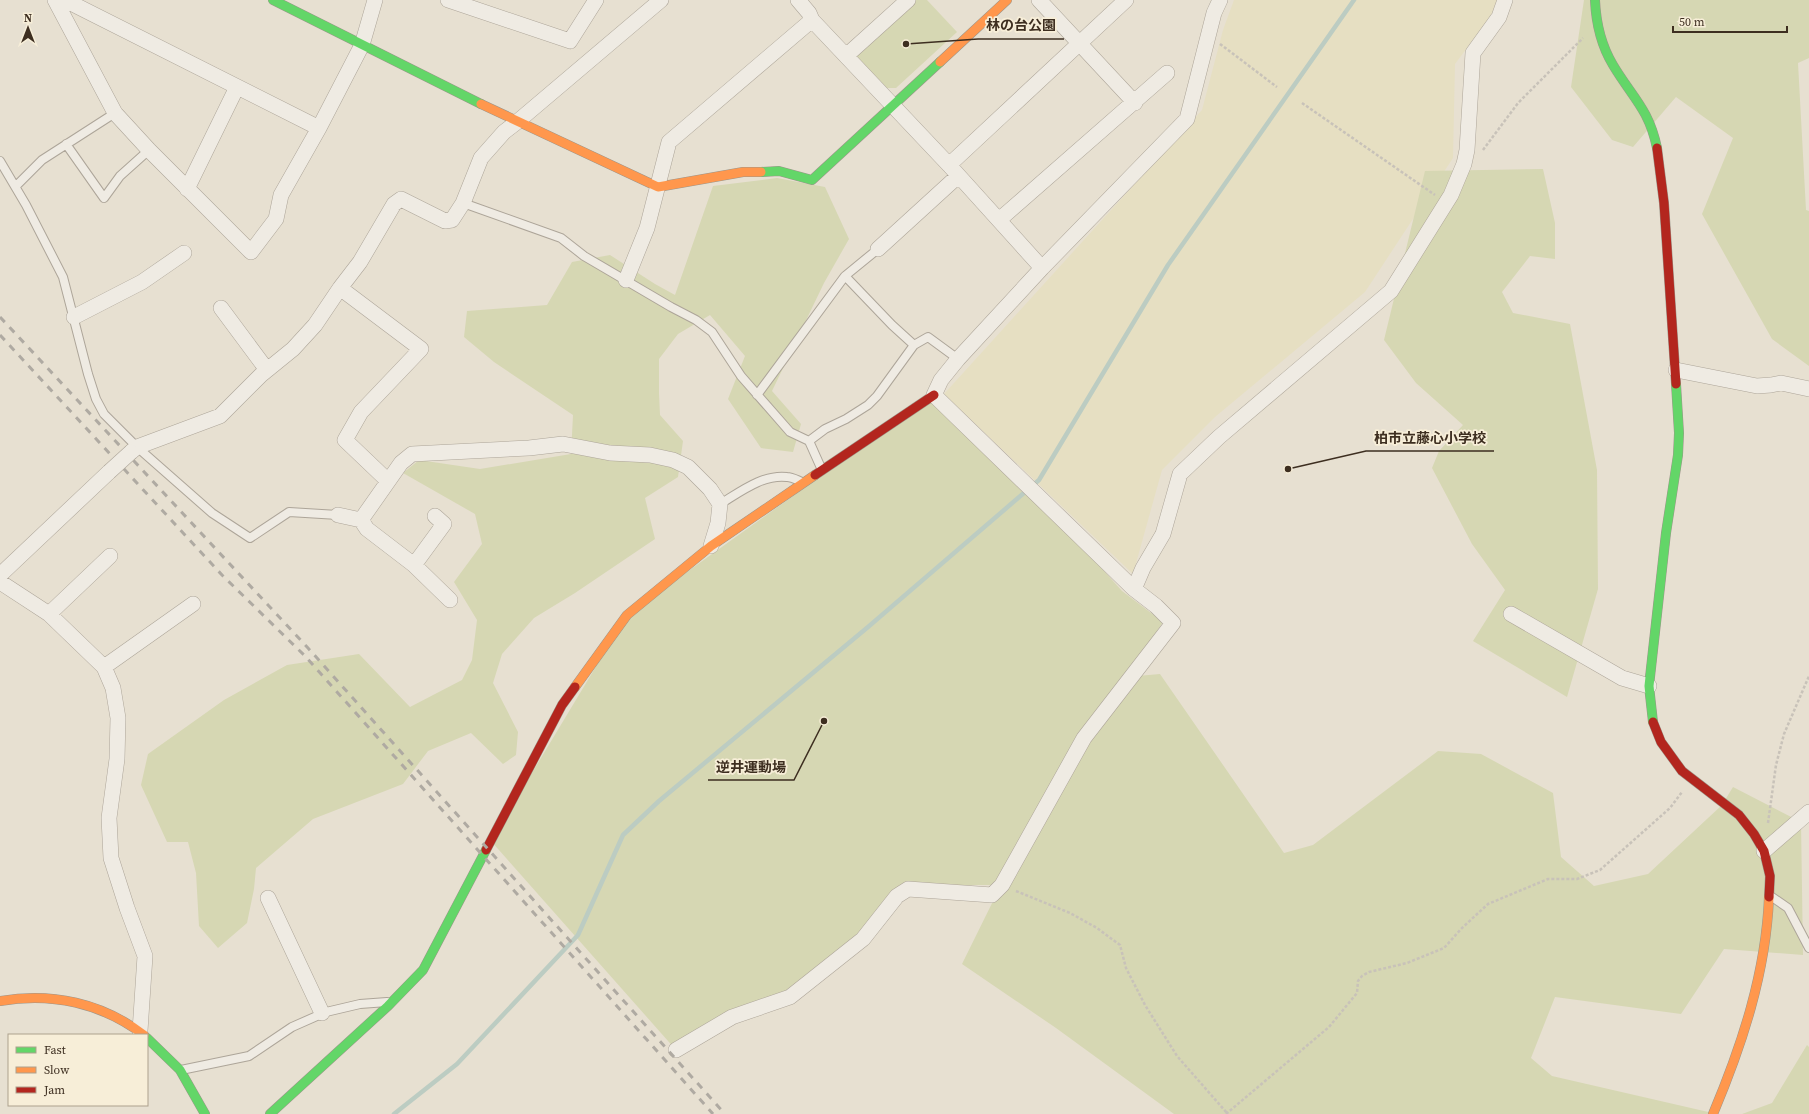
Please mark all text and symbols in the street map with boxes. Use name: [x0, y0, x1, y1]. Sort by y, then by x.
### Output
north arrow: [8, 8, 48, 48]
scale bar: [1673, 8, 1787, 34]
text: N: [24, 11, 32, 26]
callout: 林の台公園: [978, 13, 1064, 39]
text: 50 m: [1679, 14, 1705, 30]
text: 林の台公園: [986, 15, 1056, 35]
callout: 柏市立藤心小学校: [1366, 425, 1494, 451]
text: 柏市立藤心小学校: [1374, 428, 1486, 448]
callout: 逆井運動場: [708, 754, 794, 780]
text: 逆井運動場: [716, 757, 786, 777]
legend: [8, 1034, 148, 1106]
text: Fast: [44, 1042, 66, 1058]
text: Slow: [44, 1062, 70, 1078]
text: Jam: [43, 1082, 65, 1098]

